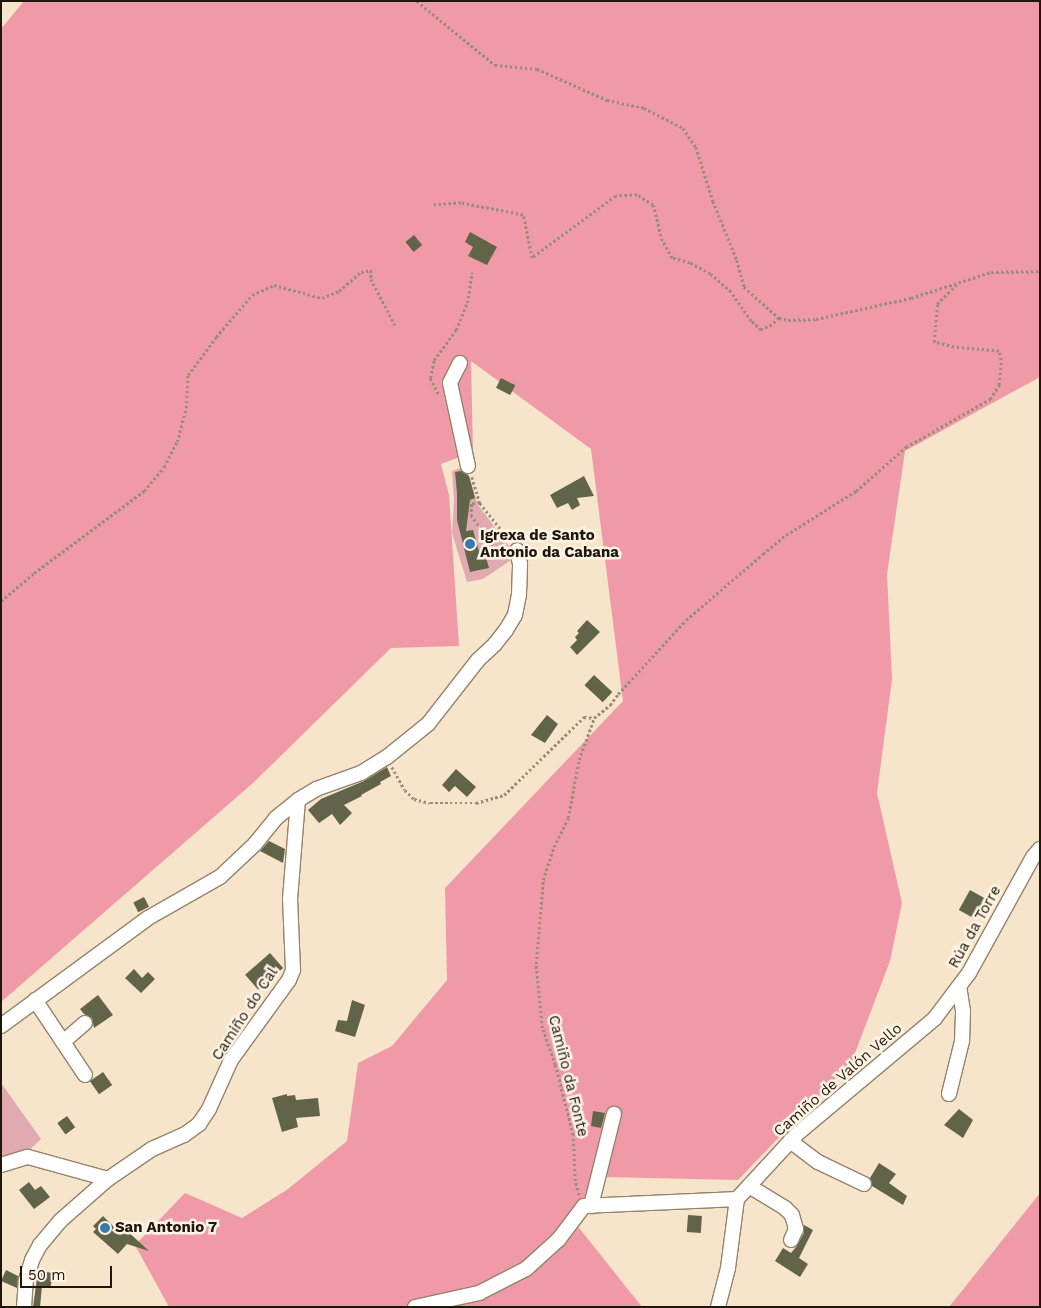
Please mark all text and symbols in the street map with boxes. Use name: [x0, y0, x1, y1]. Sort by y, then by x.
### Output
place label: Igrexa de Santo Antonio da Cabana: [480, 526, 619, 561]
marker: Igrexa de Santo Antonio da Cabana: [464, 538, 476, 550]
street label: Rúa da Torre: [945, 882, 1005, 972]
street label: Camiño do Cal: [208, 964, 282, 1064]
street label: Camiño da Fonte: [544, 1013, 592, 1139]
street label: Camiño de Valón Vello: [770, 1019, 906, 1141]
place label: San Antonio 7: [115, 1219, 218, 1237]
marker: San Antonio 7: [99, 1222, 111, 1234]
scale bar: [22, 1256, 115, 1288]
text: 50 m: [28, 1266, 65, 1284]

